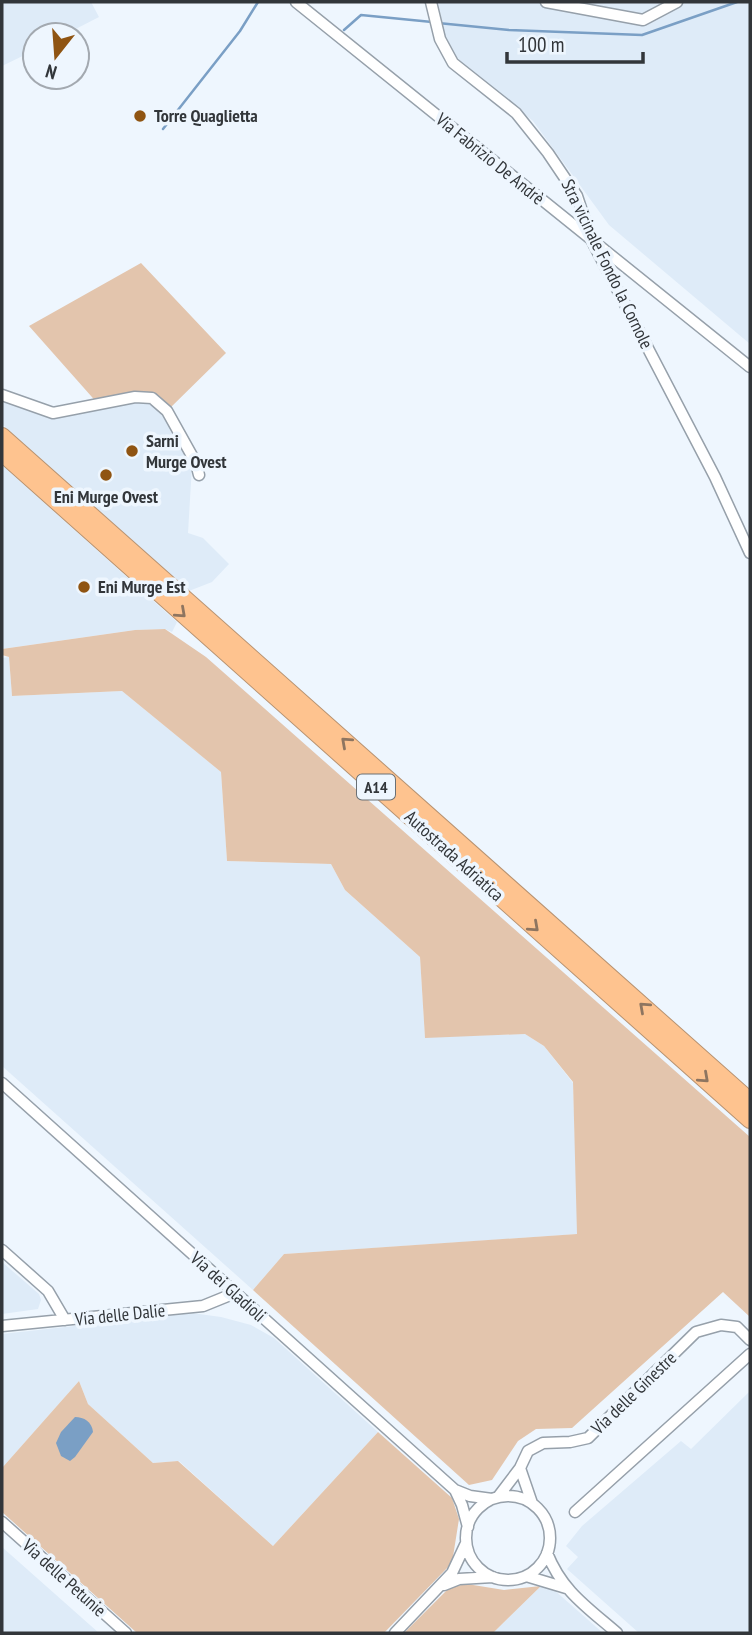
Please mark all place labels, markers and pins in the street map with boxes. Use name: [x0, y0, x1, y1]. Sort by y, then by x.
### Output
place label: Torre Quaglietta: [154, 104, 258, 127]
marker: Torre Quaglietta: [132, 108, 148, 124]
place label: Sarni Murge Ovest: [146, 429, 227, 473]
marker: Sarni Murge Ovest: [124, 443, 140, 459]
marker: Eni Murge Ovest: [98, 467, 114, 483]
place label: Eni Murge Ovest: [54, 485, 159, 508]
place label: Eni Murge Est: [98, 575, 186, 598]
marker: Eni Murge Est: [76, 579, 92, 595]

